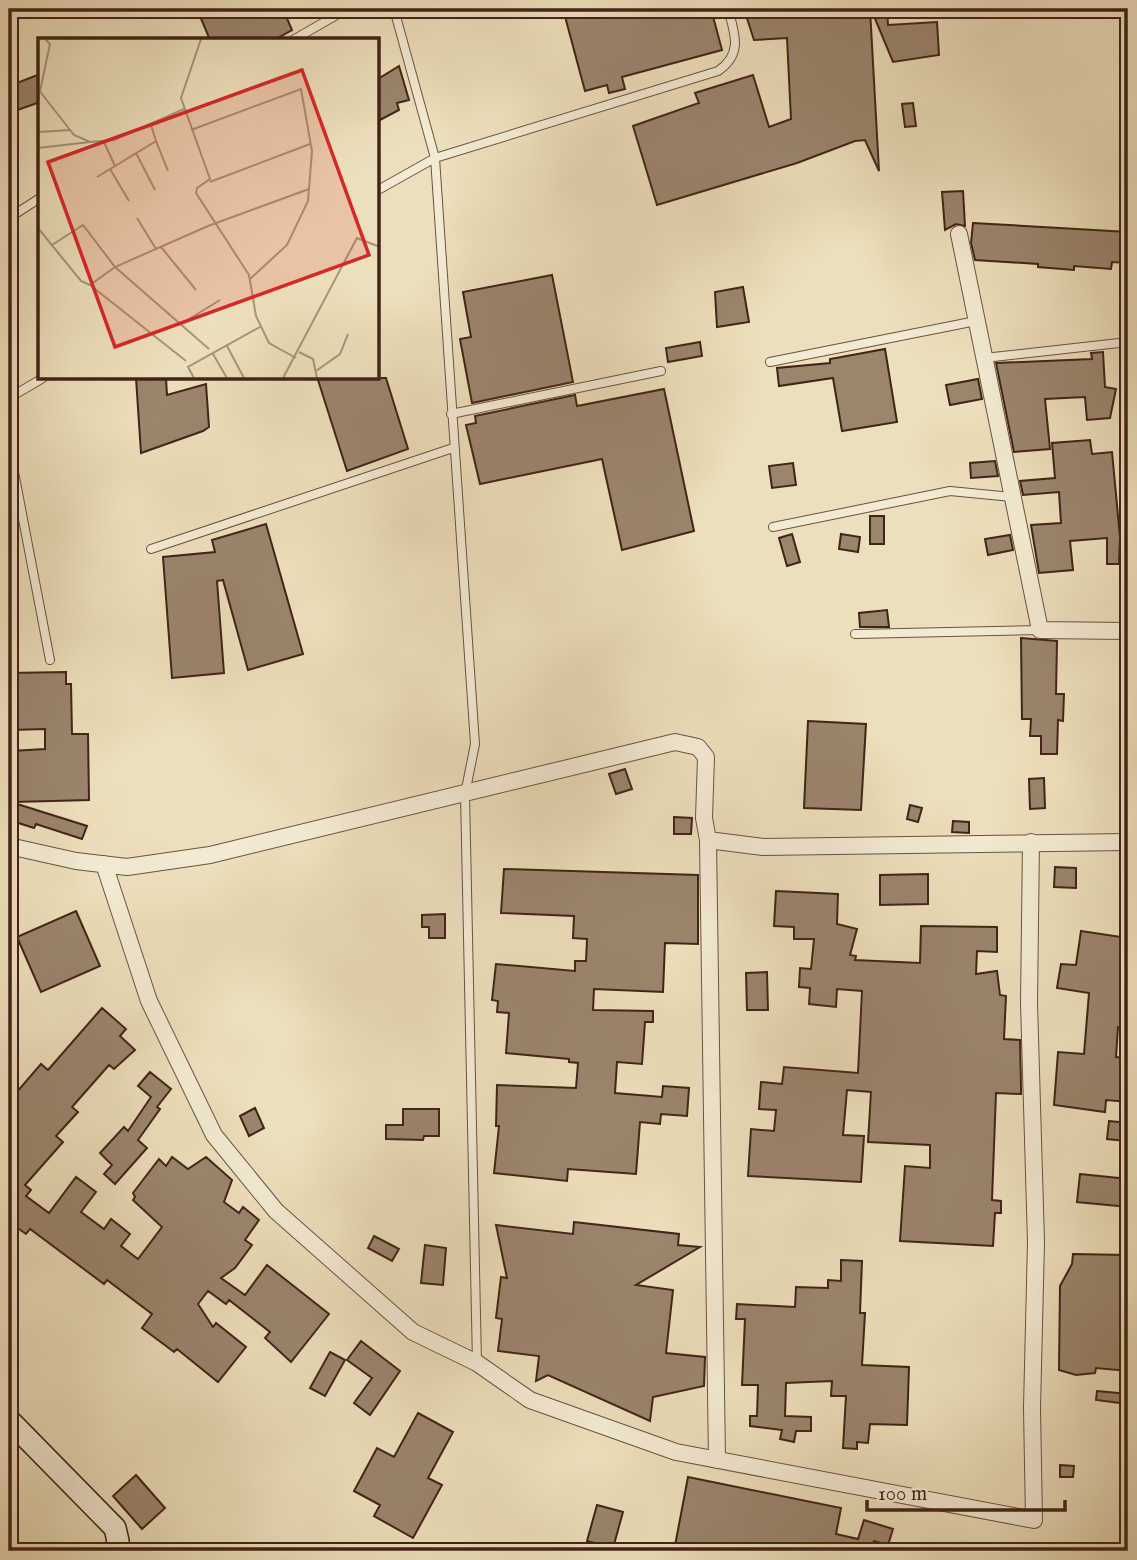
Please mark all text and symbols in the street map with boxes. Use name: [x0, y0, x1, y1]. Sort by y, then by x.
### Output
inset map: [38, 38, 380, 380]
scale bar: [867, 1469, 1065, 1513]
text: 100 m: [878, 1481, 927, 1508]

